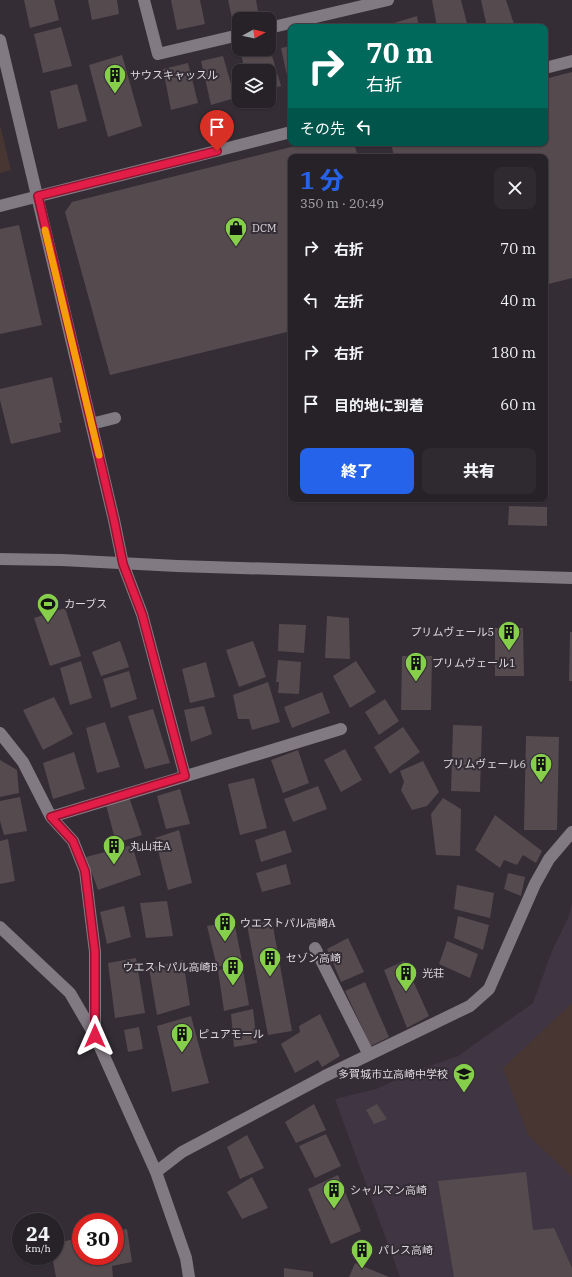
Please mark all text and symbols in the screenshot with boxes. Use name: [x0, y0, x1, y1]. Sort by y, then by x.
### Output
north arrow: [232, 12, 276, 56]
map controls: [232, 12, 276, 108]
text: 70 m: [366, 34, 433, 71]
icon: right: [300, 40, 352, 92]
building icon: サウスキャッスル: [102, 62, 128, 95]
button: layers: [232, 64, 276, 108]
place label: サウスキャッスル: [130, 68, 218, 82]
text: 右折: [366, 73, 402, 96]
pin: [200, 110, 234, 151]
icon: arrive: [206, 116, 228, 138]
icon: left: [353, 116, 375, 138]
text: その先: [300, 119, 345, 138]
text: 1 分: [300, 164, 344, 196]
button: close: [494, 167, 536, 209]
text: 350 m · 20:49: [300, 195, 384, 212]
shop icon: DCM: [223, 215, 249, 248]
place label: DCM: [252, 221, 277, 235]
icon: right: [300, 237, 322, 259]
text: 70 m: [500, 239, 536, 258]
text: 右折: [334, 240, 364, 259]
icon: left: [300, 289, 322, 311]
text: 40 m: [500, 291, 536, 310]
text: 左折: [334, 292, 364, 311]
icon: right: [300, 341, 322, 363]
text: 180 m: [491, 343, 536, 362]
text: 右折: [334, 344, 364, 363]
icon: arrive: [300, 393, 322, 415]
text: 60 m: [500, 395, 536, 414]
text: 目的地に到着: [334, 396, 424, 415]
button: 終了: [300, 448, 414, 494]
button: 共有: [422, 448, 536, 494]
sports icon: カーブス: [35, 591, 61, 624]
place label: カーブス: [64, 597, 107, 611]
building icon: プリムヴェール5: [496, 619, 522, 652]
place label: プリムヴェール5: [410, 625, 494, 639]
building icon: プリムヴェール1: [403, 650, 429, 683]
place label: プリムヴェール1: [432, 656, 516, 670]
building icon: プリムヴェール6: [528, 751, 554, 784]
place label: プリムヴェール6: [442, 757, 526, 771]
building icon: 丸山荘A: [101, 833, 127, 866]
place label: 丸山荘A: [130, 839, 171, 853]
building icon: ウエストパル高崎A: [212, 910, 238, 943]
place label: ウエストパル高崎A: [240, 916, 336, 930]
building icon: セゾン高崎: [257, 945, 283, 978]
place label: セゾン高崎: [286, 951, 341, 965]
building icon: ウエストパル高崎B: [220, 954, 246, 987]
place label: ウエストパル高崎B: [123, 960, 218, 974]
building icon: 光荘: [393, 960, 419, 993]
place label: 光荘: [422, 966, 444, 980]
position arrow: [74, 1015, 116, 1057]
building icon: ピュアモール: [169, 1021, 195, 1054]
place label: ピュアモール: [198, 1027, 264, 1041]
school or university icon: 多賀城市立高崎中学校: [451, 1061, 477, 1094]
place label: 多賀城市立高崎中学校: [338, 1067, 448, 1081]
building icon: シャルマン高崎: [321, 1177, 347, 1210]
place label: シャルマン高崎: [350, 1183, 427, 1197]
speed limit sign: 30: [72, 1213, 124, 1265]
text: 24: [26, 1220, 50, 1247]
building icon: パレス高崎: [349, 1237, 375, 1270]
text: km/h: [25, 1242, 51, 1255]
place label: パレス高崎: [378, 1243, 433, 1257]

